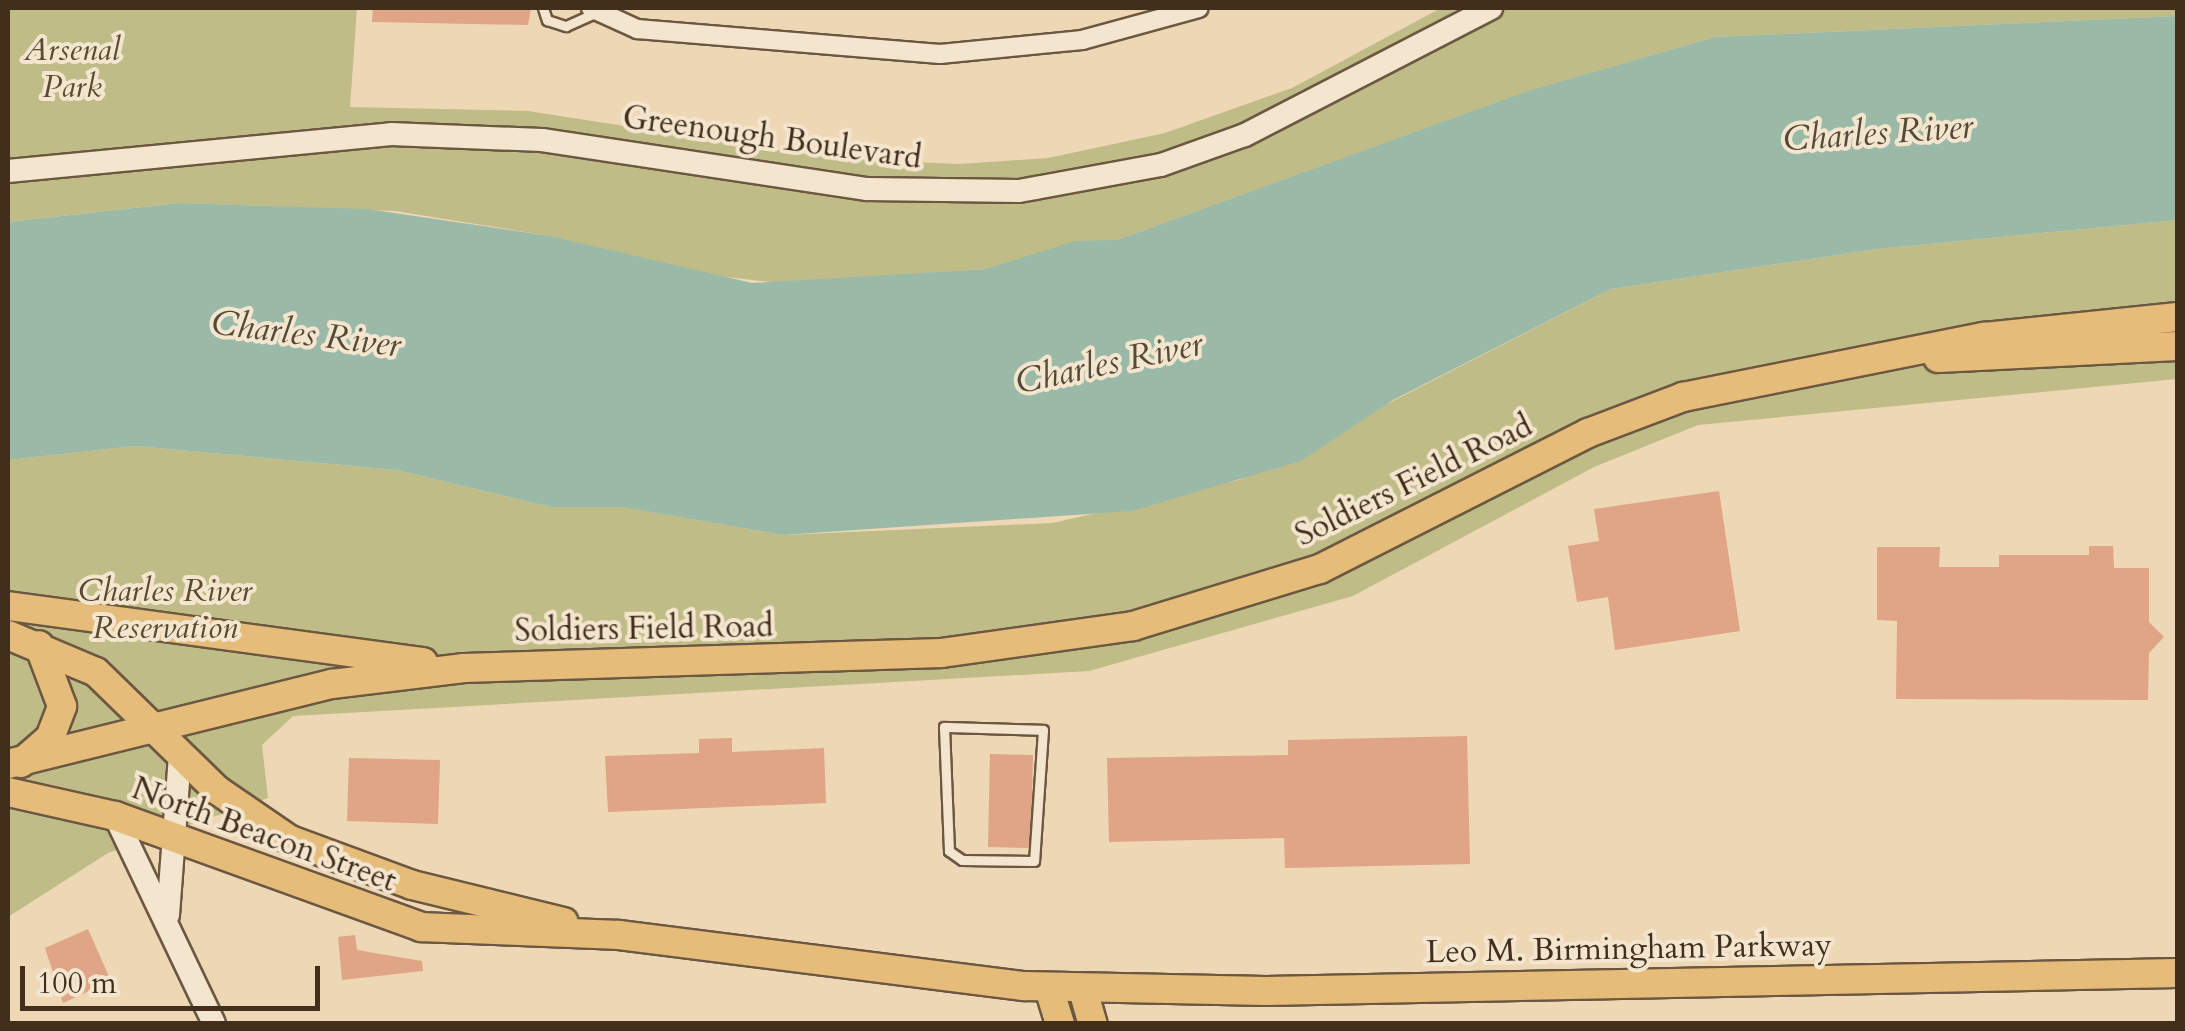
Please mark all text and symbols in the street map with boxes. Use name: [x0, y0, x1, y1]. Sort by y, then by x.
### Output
park label: Arsenal Park: [24, 32, 120, 107]
street label: Greenough Boulevard: [620, 98, 924, 178]
water label: Charles River: [1782, 105, 1974, 161]
water label: Charles River: [209, 302, 403, 366]
water label: Charles River: [1012, 323, 1206, 403]
street label: Soldiers Field Road: [1289, 407, 1539, 555]
park label: Charles River Reservation: [78, 573, 252, 648]
street label: Soldiers Field Road: [514, 608, 774, 650]
street label: North Beacon Street: [127, 769, 401, 901]
street label: Leo M. Birmingham Parkway: [1426, 926, 1832, 972]
scale bar: [25, 946, 325, 1008]
text: 100 m: [37, 963, 117, 1004]

